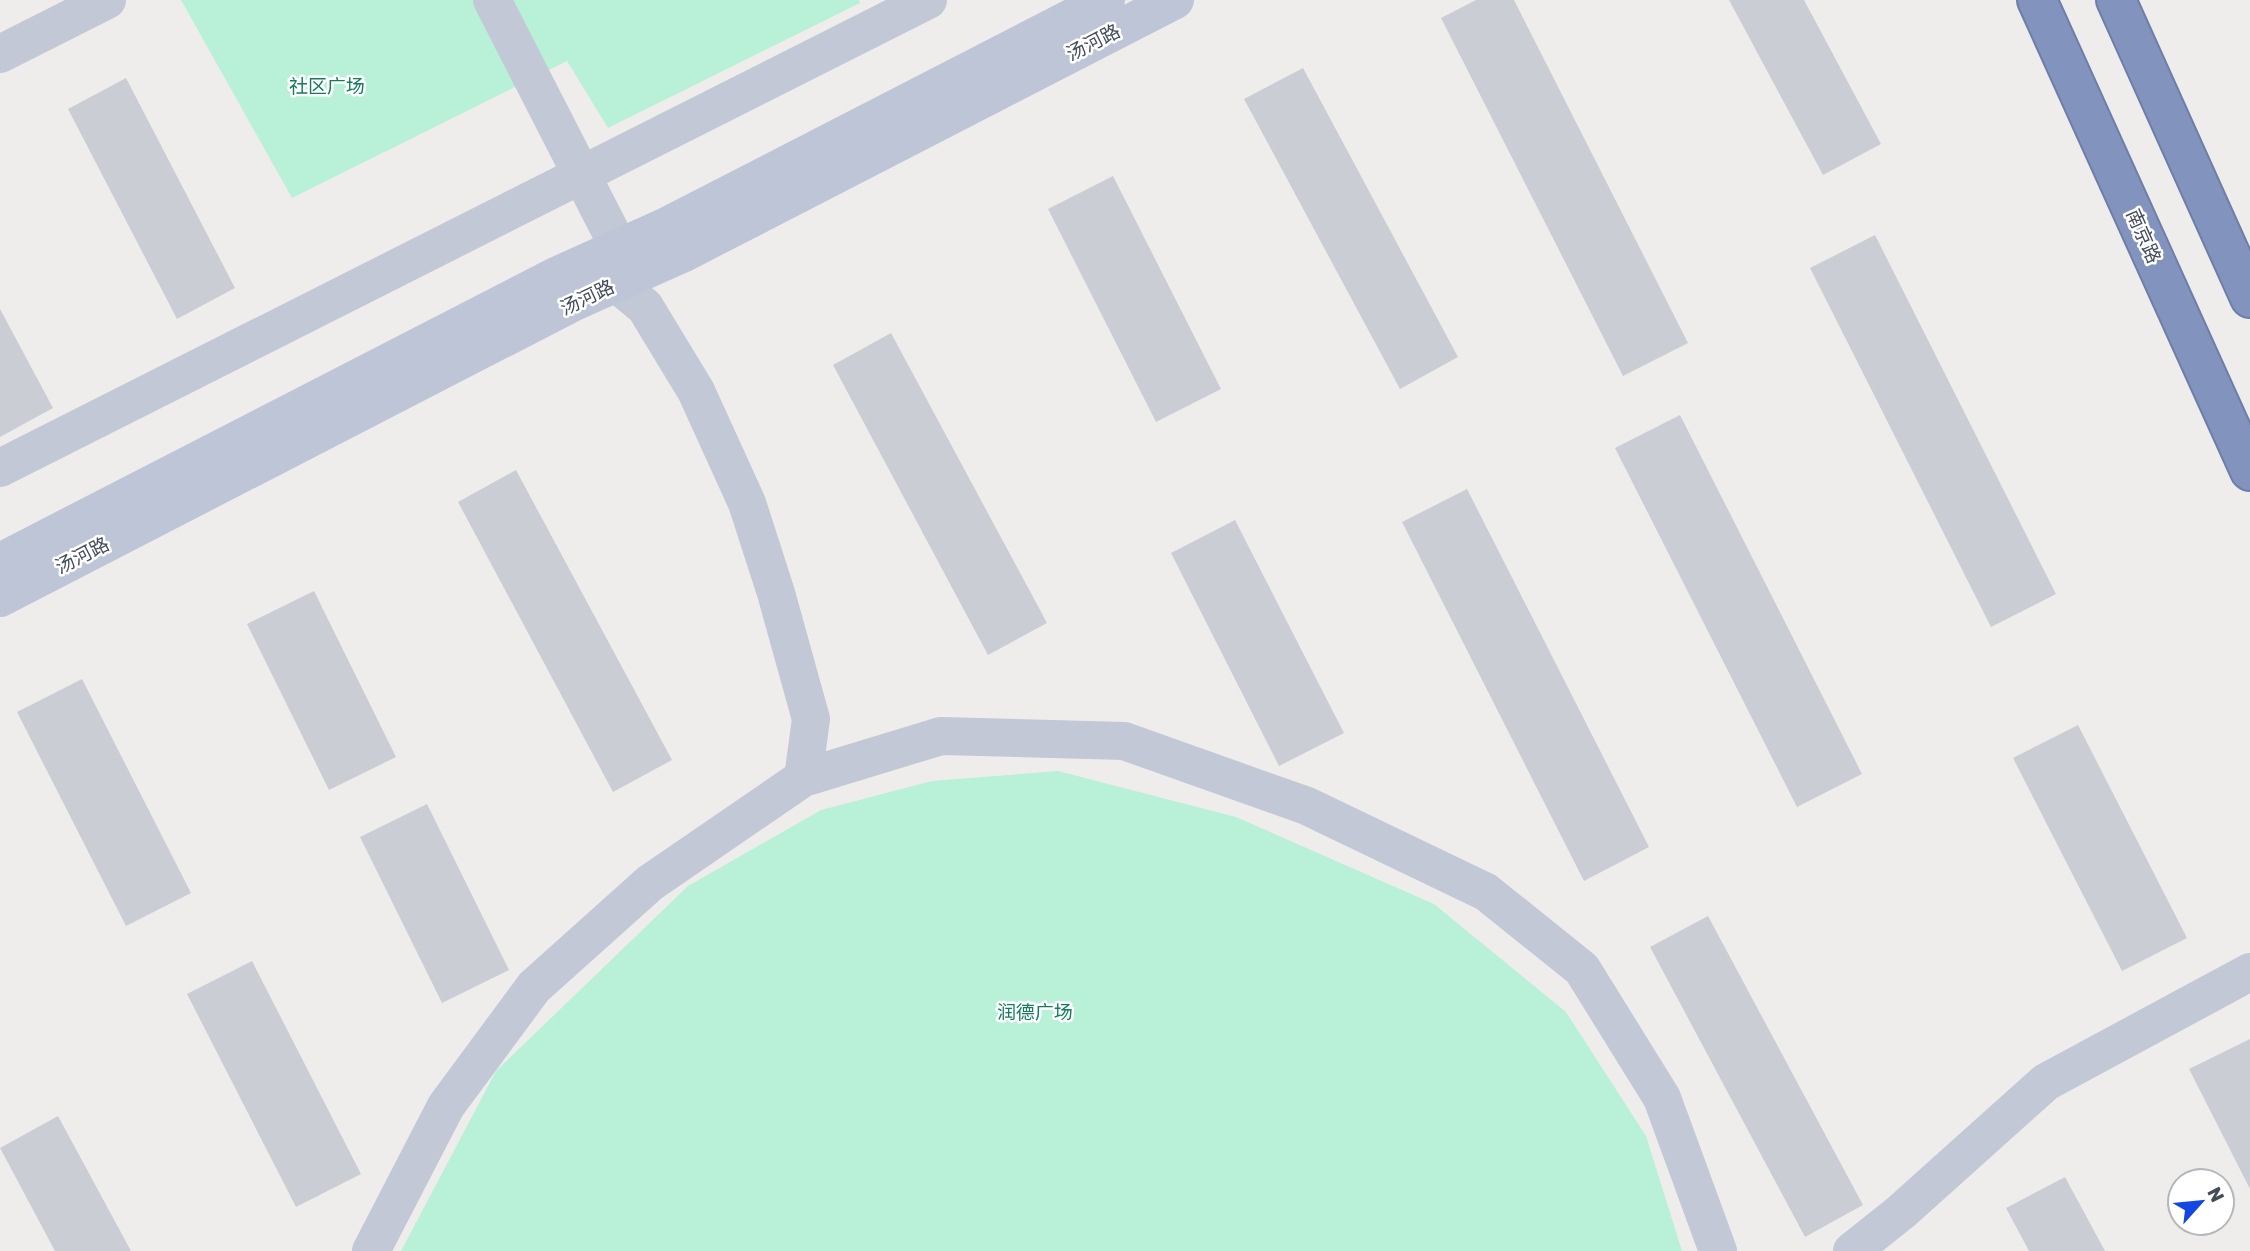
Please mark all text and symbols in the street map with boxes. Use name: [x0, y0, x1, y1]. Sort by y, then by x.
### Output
street label: 汤河路: [1063, 19, 1124, 66]
park label: 社区广场: [289, 75, 365, 98]
street label: 南京路: [2121, 205, 2166, 267]
street label: 汤河路: [557, 275, 618, 320]
street label: 汤河路: [52, 532, 113, 579]
park label: 润德广场: [997, 1001, 1073, 1024]
north arrow: [2166, 1167, 2236, 1237]
text: N: [2202, 1183, 2229, 1206]

